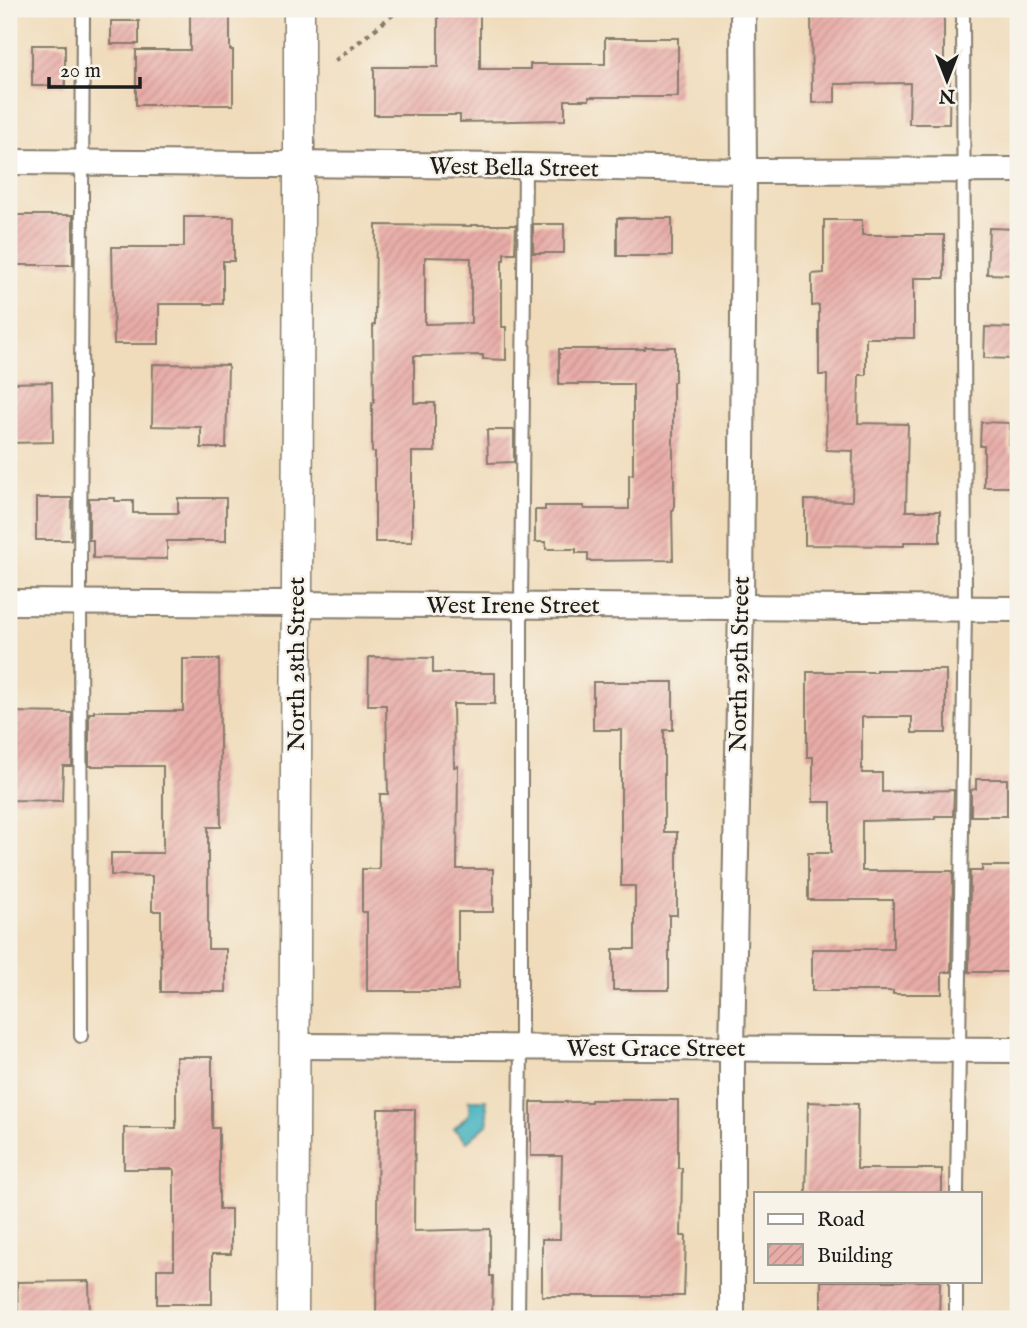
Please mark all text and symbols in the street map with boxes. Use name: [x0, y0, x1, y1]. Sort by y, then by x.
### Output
scale bar: [49, 46, 140, 90]
north arrow: [912, 46, 982, 116]
text: 20 m: [60, 58, 101, 85]
text: N: [938, 83, 956, 107]
street label: West Bella Street: [429, 152, 599, 185]
street label: North 29th Street: [723, 576, 758, 752]
street label: North 28th Street: [282, 577, 313, 751]
street label: West Irene Street: [426, 591, 600, 622]
street label: West Grace Street: [566, 1034, 746, 1065]
legend: [754, 1192, 982, 1282]
text: Road: [817, 1207, 865, 1234]
text: Building: [817, 1243, 893, 1270]

